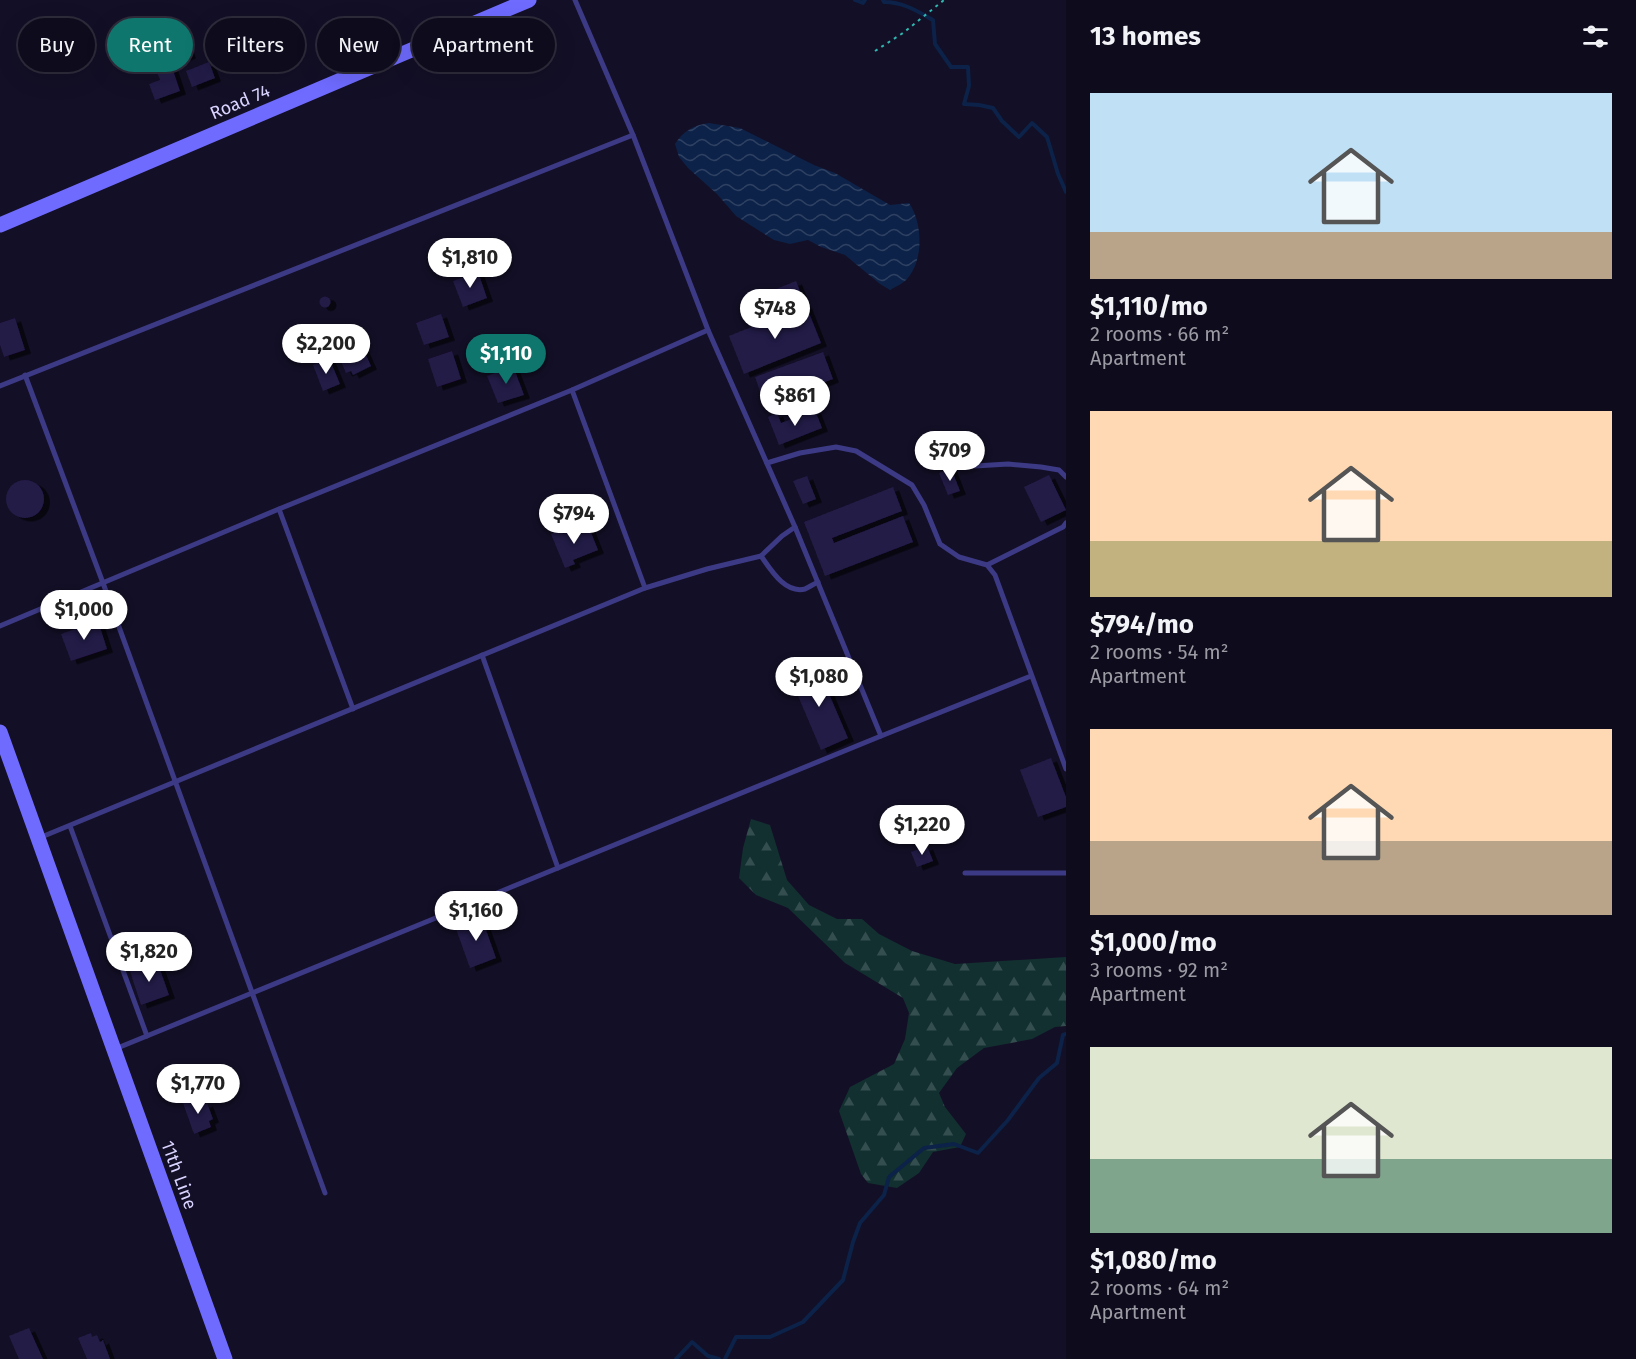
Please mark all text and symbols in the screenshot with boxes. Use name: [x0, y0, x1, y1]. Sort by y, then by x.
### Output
chip: Buy: [18, 18, 95, 72]
chip: Rent: [107, 18, 193, 72]
chip: Filters: [205, 18, 305, 72]
chip: New: [317, 18, 400, 72]
chip: Apartment: [412, 18, 555, 72]
icon: filters: [1579, 20, 1612, 53]
text: 13 homes: [1090, 21, 1201, 52]
street label: Road 74: [207, 79, 274, 124]
icon: home: [1297, 132, 1405, 240]
pin: $1,810: [421, 238, 519, 289]
text: $1,810: [442, 245, 498, 269]
pin: $748: [739, 289, 811, 340]
text: $1,110/mo: [1090, 291, 1208, 322]
text: $748: [754, 296, 796, 320]
text: 2 rooms · 66 m²: [1090, 322, 1229, 346]
pin: $2,200: [277, 324, 375, 375]
text: $2,200: [296, 331, 356, 355]
pin: $1,110: [457, 334, 555, 385]
text: $1,110: [480, 341, 532, 365]
text: Apartment: [1090, 346, 1186, 370]
pin: $861: [759, 376, 831, 427]
text: $861: [774, 383, 816, 407]
pin: $709: [914, 431, 986, 482]
text: $709: [929, 438, 971, 462]
icon: home: [1297, 450, 1405, 558]
pin: $794: [538, 494, 610, 545]
text: $794: [553, 501, 595, 525]
pin: $1,000: [35, 590, 133, 641]
text: $1,000: [54, 597, 114, 621]
text: $794/mo: [1090, 609, 1194, 640]
text: 2 rooms · 54 m²: [1090, 640, 1229, 664]
pin: $1,080: [770, 657, 868, 708]
text: $1,080: [789, 664, 849, 688]
text: Apartment: [1090, 664, 1186, 688]
icon: home: [1297, 768, 1405, 876]
pin: $1,220: [873, 805, 971, 856]
text: $1,220: [894, 812, 950, 836]
pin: $1,160: [427, 891, 525, 942]
text: $1,160: [449, 898, 503, 922]
text: $1,000/mo: [1090, 927, 1217, 958]
pin: $1,820: [100, 932, 198, 983]
text: $1,820: [120, 939, 178, 963]
text: 3 rooms · 92 m²: [1090, 958, 1228, 982]
text: Apartment: [1090, 982, 1186, 1006]
pin: $1,770: [149, 1064, 247, 1115]
text: $1,770: [171, 1071, 225, 1095]
icon: home: [1297, 1086, 1405, 1194]
street label: 11th Line: [156, 1138, 202, 1212]
text: $1,080/mo: [1090, 1245, 1217, 1276]
text: 2 rooms · 64 m²: [1090, 1276, 1229, 1300]
text: Apartment: [1090, 1300, 1186, 1324]

